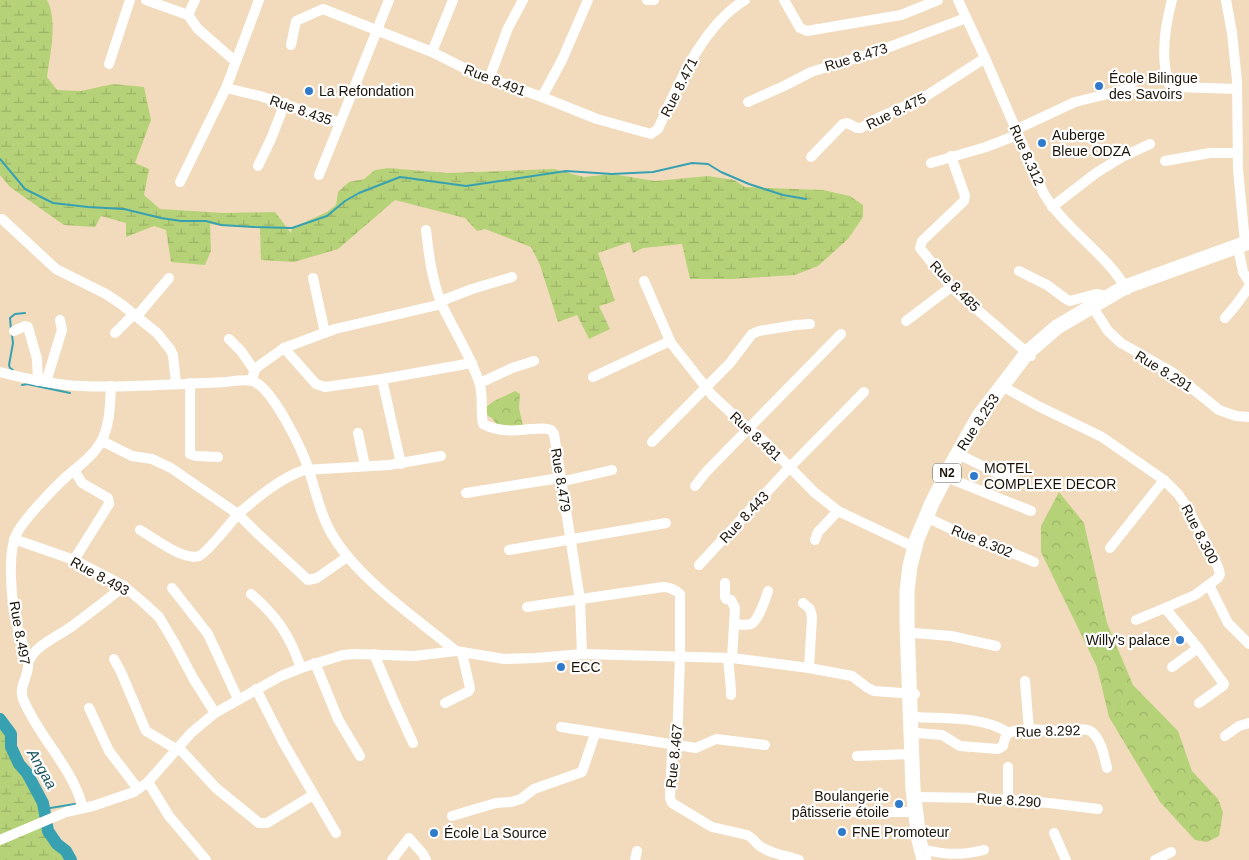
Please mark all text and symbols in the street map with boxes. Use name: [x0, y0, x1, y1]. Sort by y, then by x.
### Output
street label: Rue 8.473: [823, 40, 889, 74]
street label: Rue 8.471: [657, 54, 701, 119]
street label: Rue 8.491: [462, 61, 528, 99]
place label: École Bilingue des Savoirs: [1109, 70, 1198, 102]
marker: École Bilingue des Savoirs: [1093, 80, 1105, 92]
place label: La Refondation: [319, 83, 414, 99]
marker: La Refondation: [303, 85, 315, 97]
street label: Rue 8.475: [863, 90, 929, 132]
street label: Rue 8.435: [268, 92, 334, 128]
street label: Rue 8.312: [1007, 122, 1048, 188]
place label: Auberge Bleue ODZA: [1052, 127, 1131, 159]
marker: Auberge Bleue ODZA: [1036, 137, 1048, 149]
street label: Rue 8.485: [927, 257, 983, 315]
street label: Rue 8.291: [1132, 347, 1196, 395]
street label: Rue 8.253: [954, 390, 1002, 453]
street label: Rue 8.481: [727, 408, 785, 464]
street label: Rue 8.479: [548, 447, 574, 513]
place label: MOTEL COMPLEXE DECOR: [984, 460, 1116, 492]
road number: N2: [933, 463, 961, 482]
marker: MOTEL COMPLEXE DECOR: [968, 470, 980, 482]
street label: Rue 8.443: [716, 488, 772, 546]
street label: Rue 8.300: [1178, 502, 1222, 567]
street label: Rue 8.302: [949, 521, 1015, 561]
street label: Rue 8.493: [68, 553, 132, 599]
street label: Rue 8.497: [7, 600, 34, 666]
place label: Willy's palace: [1086, 632, 1170, 648]
marker: Willy's palace: [1174, 634, 1186, 646]
place label: ECC: [571, 659, 601, 675]
marker: ECC: [555, 661, 567, 673]
street label: Rue 8.292: [1015, 722, 1081, 740]
street label: Rue 8.467: [663, 723, 685, 789]
water label: Angaa: [24, 745, 61, 792]
place label: Boulangerie pâtisserie étoile: [792, 788, 889, 820]
street label: Rue 8.290: [976, 790, 1042, 810]
marker: Boulangerie pâtisserie étoile: [893, 798, 905, 810]
place label: FNE Promoteur: [852, 824, 950, 840]
place label: École La Source: [444, 825, 547, 841]
marker: FNE Promoteur: [836, 826, 848, 838]
marker: École La Source: [428, 827, 440, 839]

